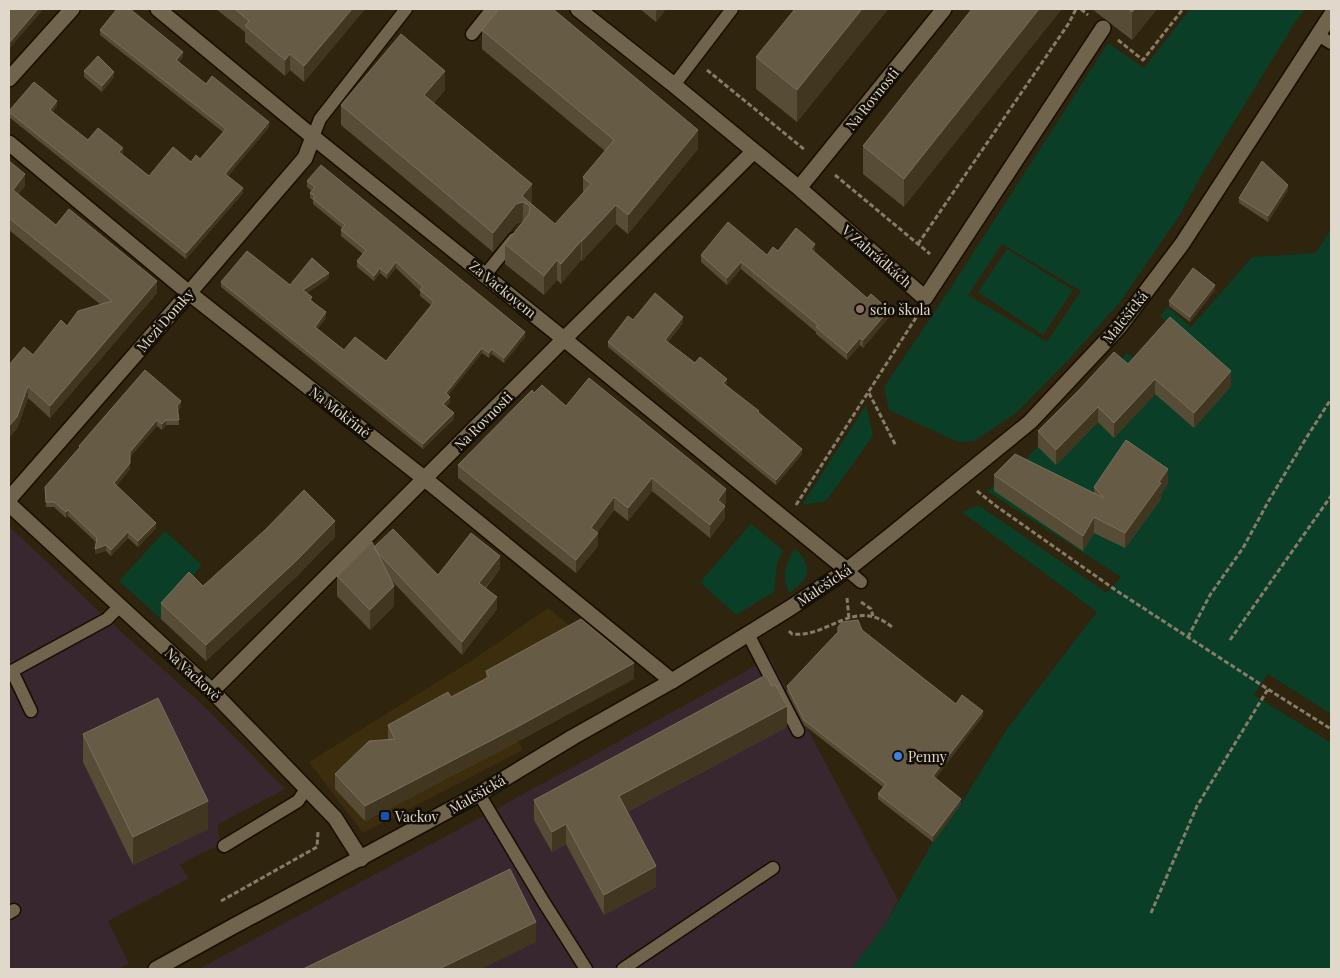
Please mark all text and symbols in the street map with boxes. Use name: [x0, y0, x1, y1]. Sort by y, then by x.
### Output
street label: Na Rovnosti: [841, 64, 903, 134]
street label: V Zahrádkách: [837, 220, 916, 292]
street label: Za Vackovem: [466, 256, 541, 322]
street label: Mezi Domky: [132, 284, 198, 356]
street label: Malešická: [1098, 287, 1152, 347]
place label: scio škola: [870, 300, 930, 319]
marker: scio škola: [854, 303, 866, 315]
street label: Na Mokřině: [305, 382, 375, 442]
street label: Na Rovnosti: [450, 388, 516, 454]
street label: Malešická: [793, 560, 855, 610]
street label: Na Vackově: [161, 643, 225, 705]
place label: Penny: [908, 747, 947, 766]
marker: Penny: [892, 750, 904, 762]
street label: Malešická: [446, 770, 509, 818]
place label: Vackov: [394, 807, 439, 826]
marker: Vackov: [379, 810, 391, 822]

